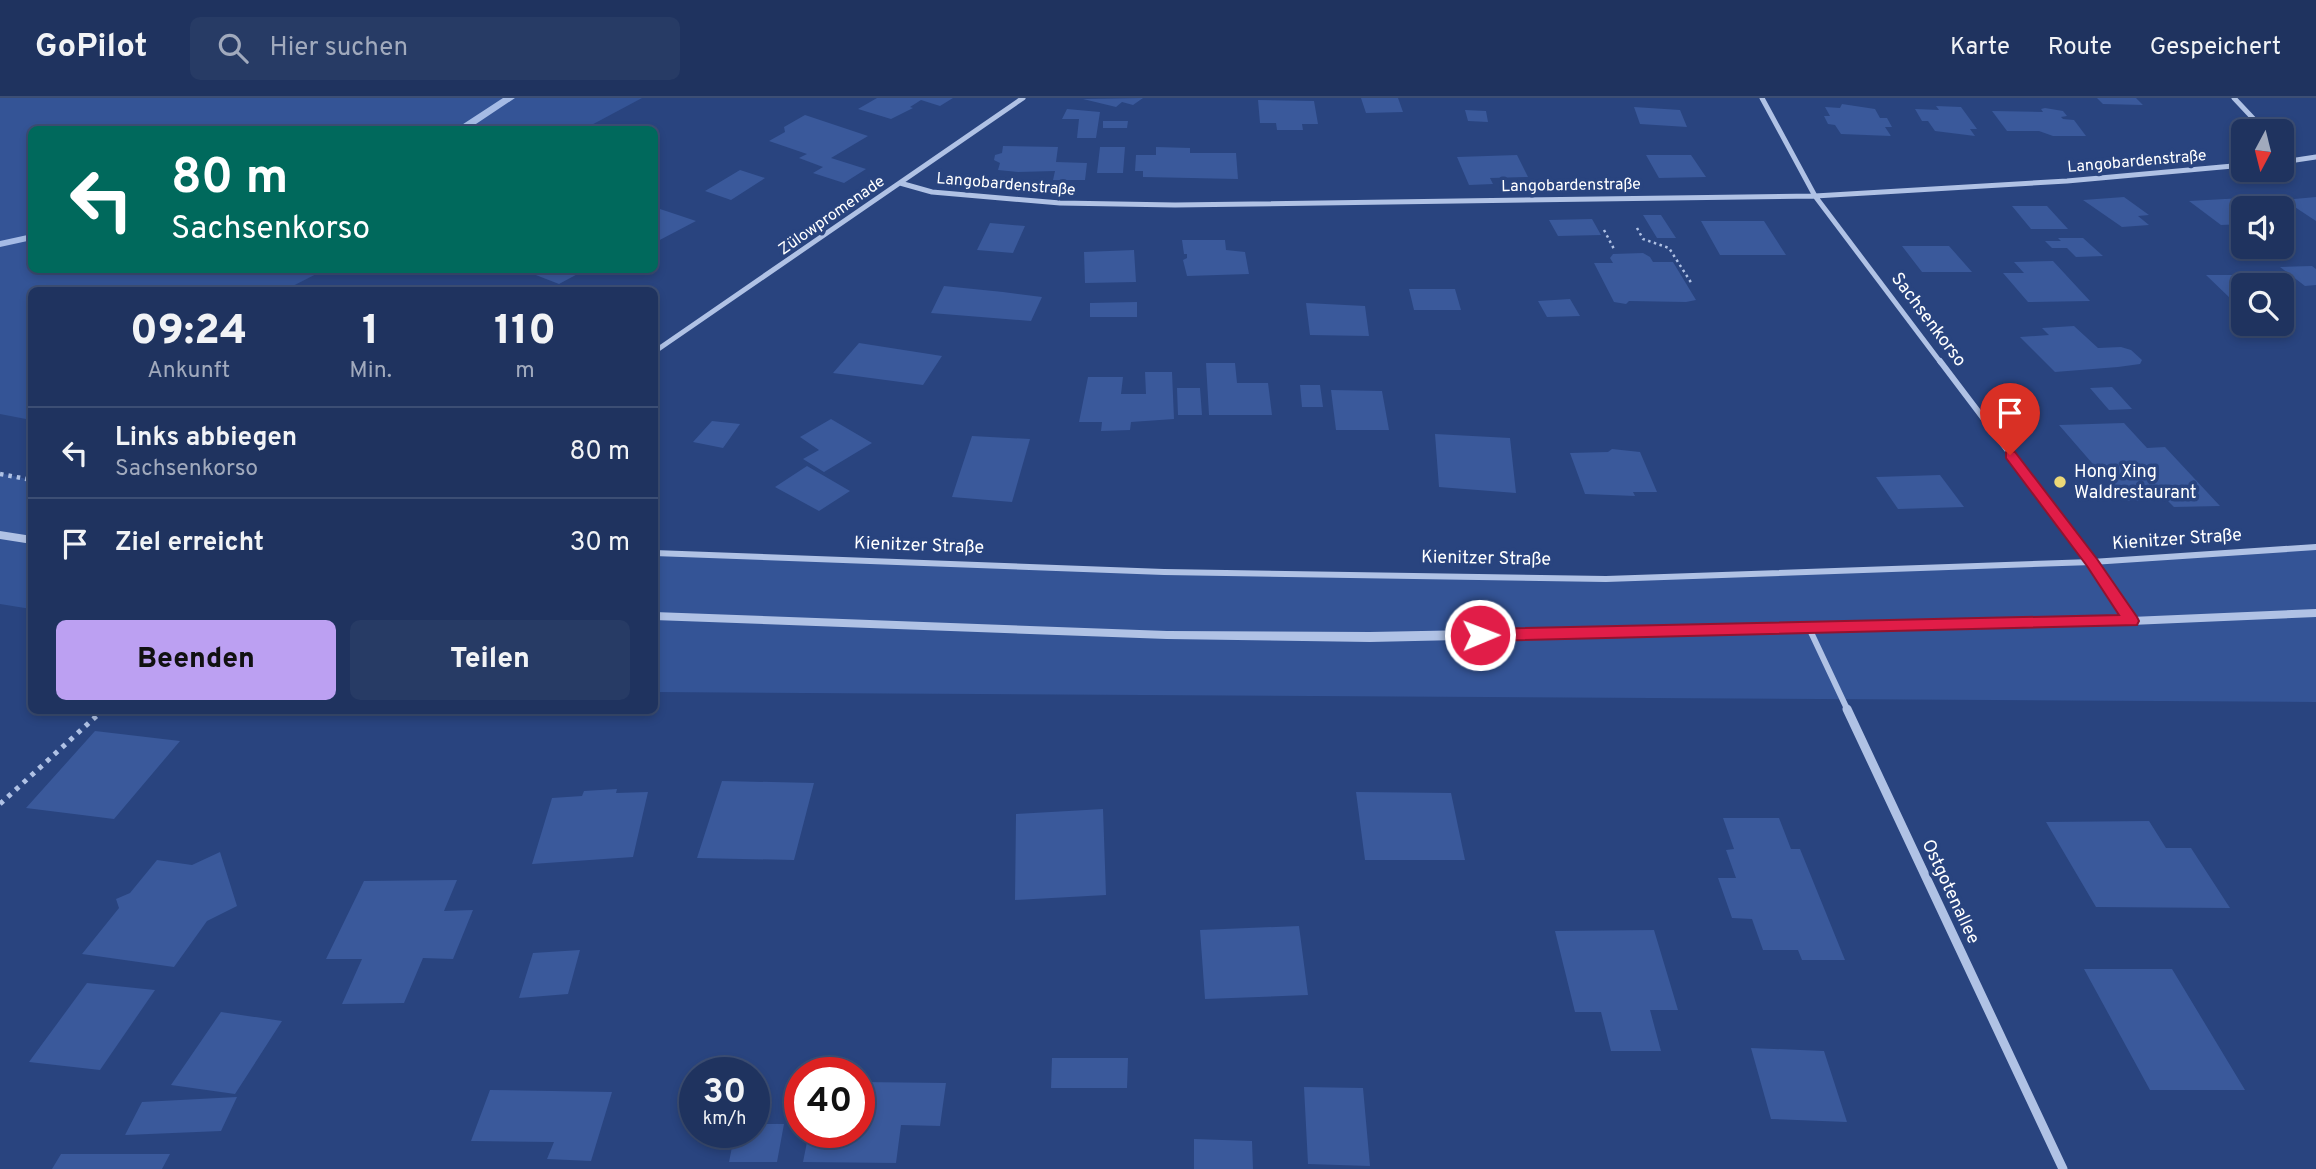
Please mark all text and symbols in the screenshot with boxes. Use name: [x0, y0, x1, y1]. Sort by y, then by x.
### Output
search box: [190, 17, 680, 80]
text: GoPilot: [35, 27, 148, 69]
icon: search: [214, 29, 252, 67]
text: Hier suchen: [270, 32, 408, 65]
text: Karte: [1950, 33, 2010, 63]
text: Route: [2048, 33, 2112, 63]
text: Gespeichert: [2150, 33, 2281, 63]
north arrow: [2231, 119, 2294, 182]
map controls: [2231, 119, 2294, 336]
street label: Langobardenstraße: [2067, 146, 2207, 178]
text: 80 m: [171, 149, 288, 211]
icon: left: [56, 154, 147, 245]
street label: Langobardenstraße: [936, 169, 1076, 201]
street label: Zülowpromenade: [775, 172, 889, 260]
street label: Langobardenstraße: [1501, 175, 1641, 197]
button: sound: [2231, 196, 2294, 259]
text: Sachsenkorso: [171, 210, 370, 250]
street label: Sachsenkorso: [1885, 268, 1971, 372]
button: search: [2231, 273, 2294, 336]
text: 09:24: [130, 306, 247, 359]
text: 1: [362, 306, 379, 359]
text: 110: [494, 306, 556, 359]
text: Ankunft: [147, 357, 230, 386]
text: Min.: [349, 357, 392, 386]
text: m: [515, 357, 535, 386]
pin: [1980, 383, 2040, 455]
icon: arrive: [1991, 394, 2029, 432]
text: Links abbiegen: [115, 422, 297, 455]
icon: left: [56, 434, 94, 472]
text: 80 m: [570, 436, 630, 469]
text: Sachsenkorso: [115, 455, 258, 484]
place label: Hong Xing Waldrestaurant: [2074, 461, 2197, 505]
marker: Hong Xing Waldrestaurant: [2052, 474, 2068, 490]
street label: Kienitzer Straße: [2111, 524, 2243, 556]
icon: arrive: [56, 525, 94, 563]
text: Ziel erreicht: [115, 527, 264, 560]
text: 30 m: [570, 527, 630, 560]
street label: Kienitzer Straße: [854, 532, 984, 560]
street label: Kienitzer Straße: [1421, 546, 1551, 572]
position arrow: [1443, 598, 1517, 672]
button: Beenden: [56, 620, 336, 700]
button: Teilen: [350, 620, 630, 700]
street label: Ostgotenallee: [1916, 836, 1984, 948]
speed limit sign: 40: [784, 1057, 875, 1148]
text: 30: [703, 1071, 746, 1115]
text: km/h: [703, 1108, 746, 1131]

